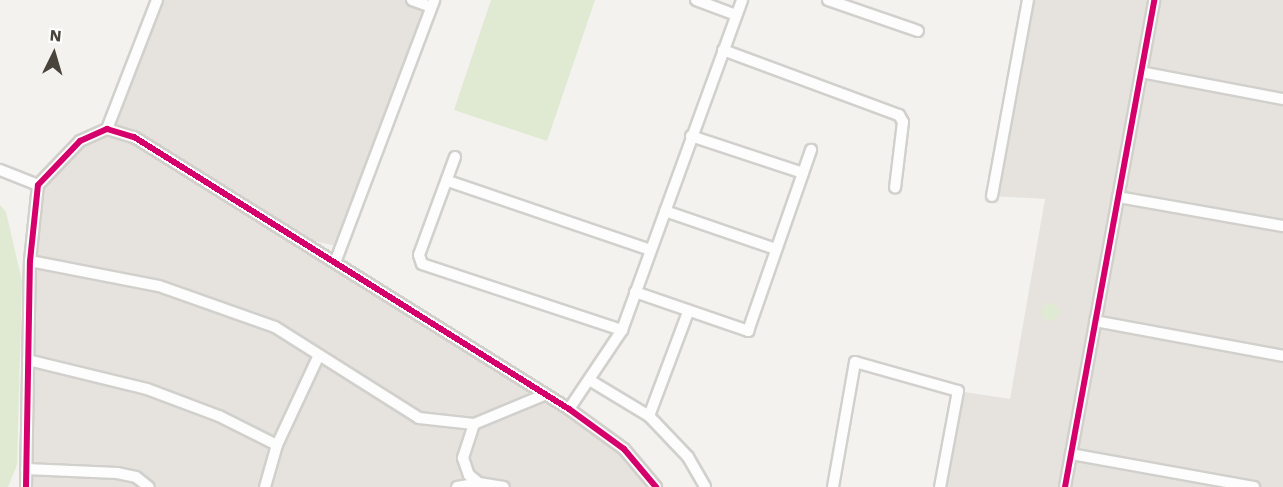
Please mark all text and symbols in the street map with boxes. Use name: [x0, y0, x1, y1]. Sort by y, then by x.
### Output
north arrow: [24, 24, 84, 84]
text: N: [49, 26, 62, 46]

